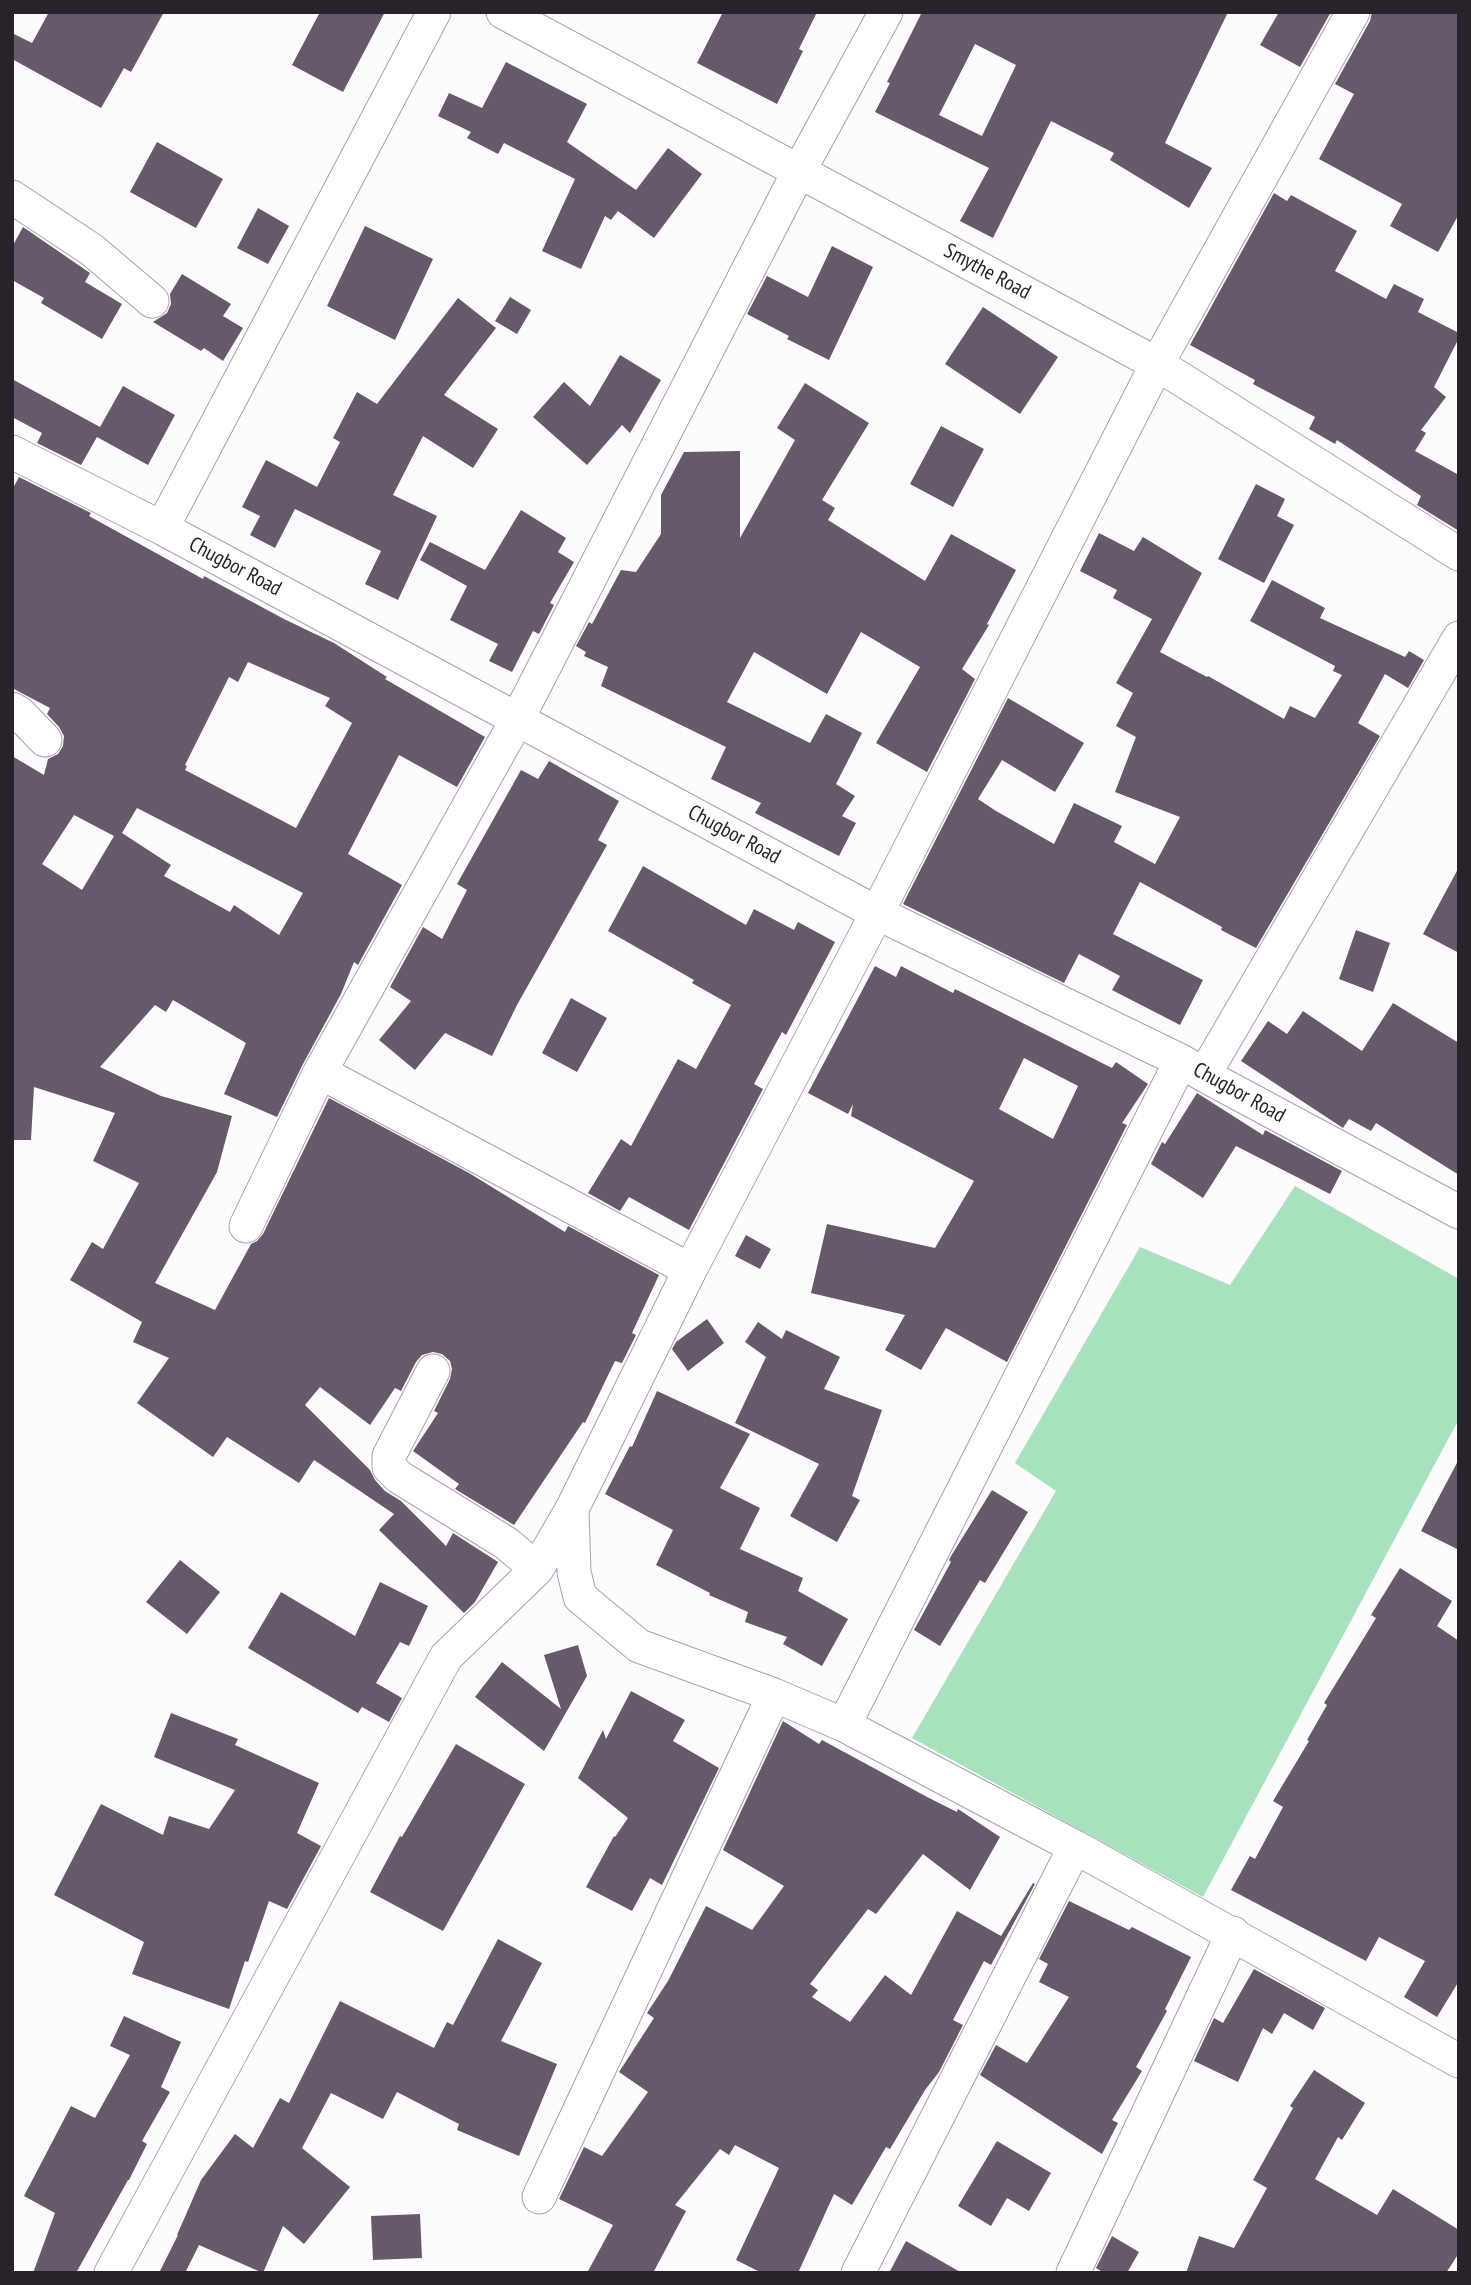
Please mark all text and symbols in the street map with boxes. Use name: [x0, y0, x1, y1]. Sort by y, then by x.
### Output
street label: Smythe Road: [939, 239, 1035, 305]
street label: Chugbor Road: [184, 532, 286, 602]
street label: Chugbor Road: [683, 800, 785, 870]
street label: Chugbor Road: [1189, 1057, 1289, 1129]

